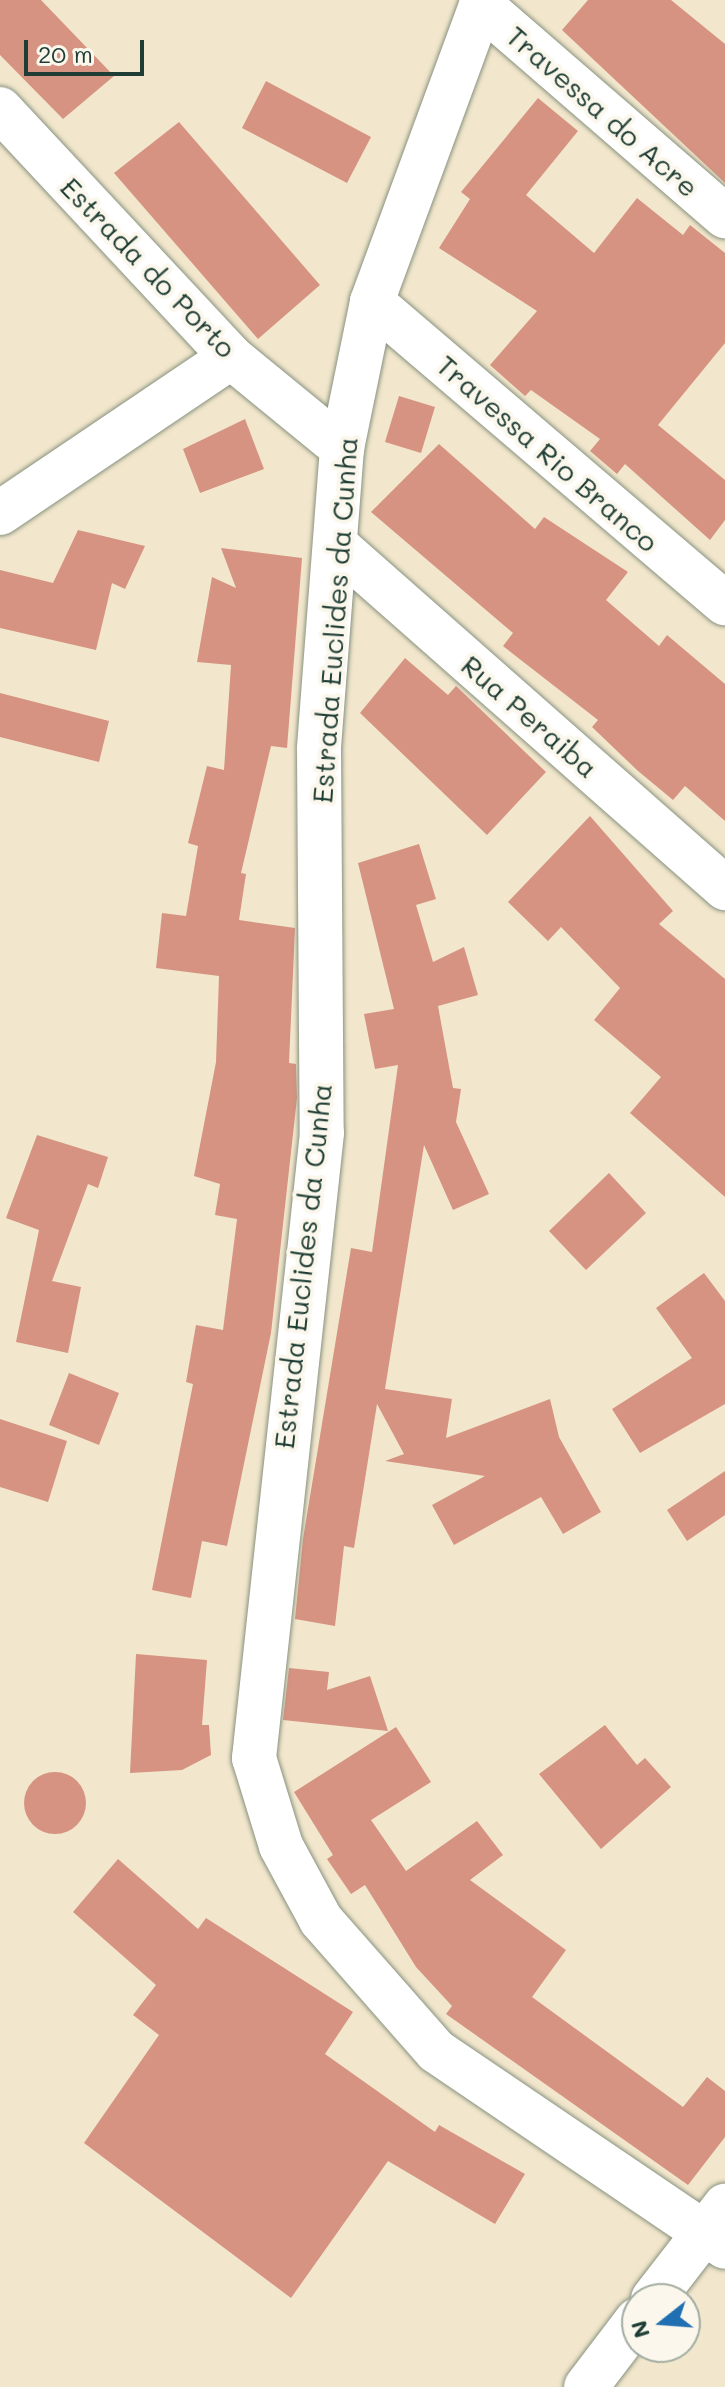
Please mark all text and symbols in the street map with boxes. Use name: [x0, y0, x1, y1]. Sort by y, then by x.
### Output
street label: Travessa do Acre: [500, 18, 706, 204]
scale bar: [28, 24, 148, 74]
text: 20 m: [38, 38, 93, 69]
street label: Estrada do Porto: [54, 170, 244, 364]
street label: Travessa Rio Branco: [430, 348, 666, 558]
street label: Estrada Euclides da Cunha: [304, 436, 364, 804]
street label: Rua Peraiba: [455, 648, 605, 784]
street label: Estrada Euclides da Cunha: [266, 1082, 338, 1450]
north arrow: [621, 2283, 701, 2363]
text: N: [623, 2317, 656, 2342]

